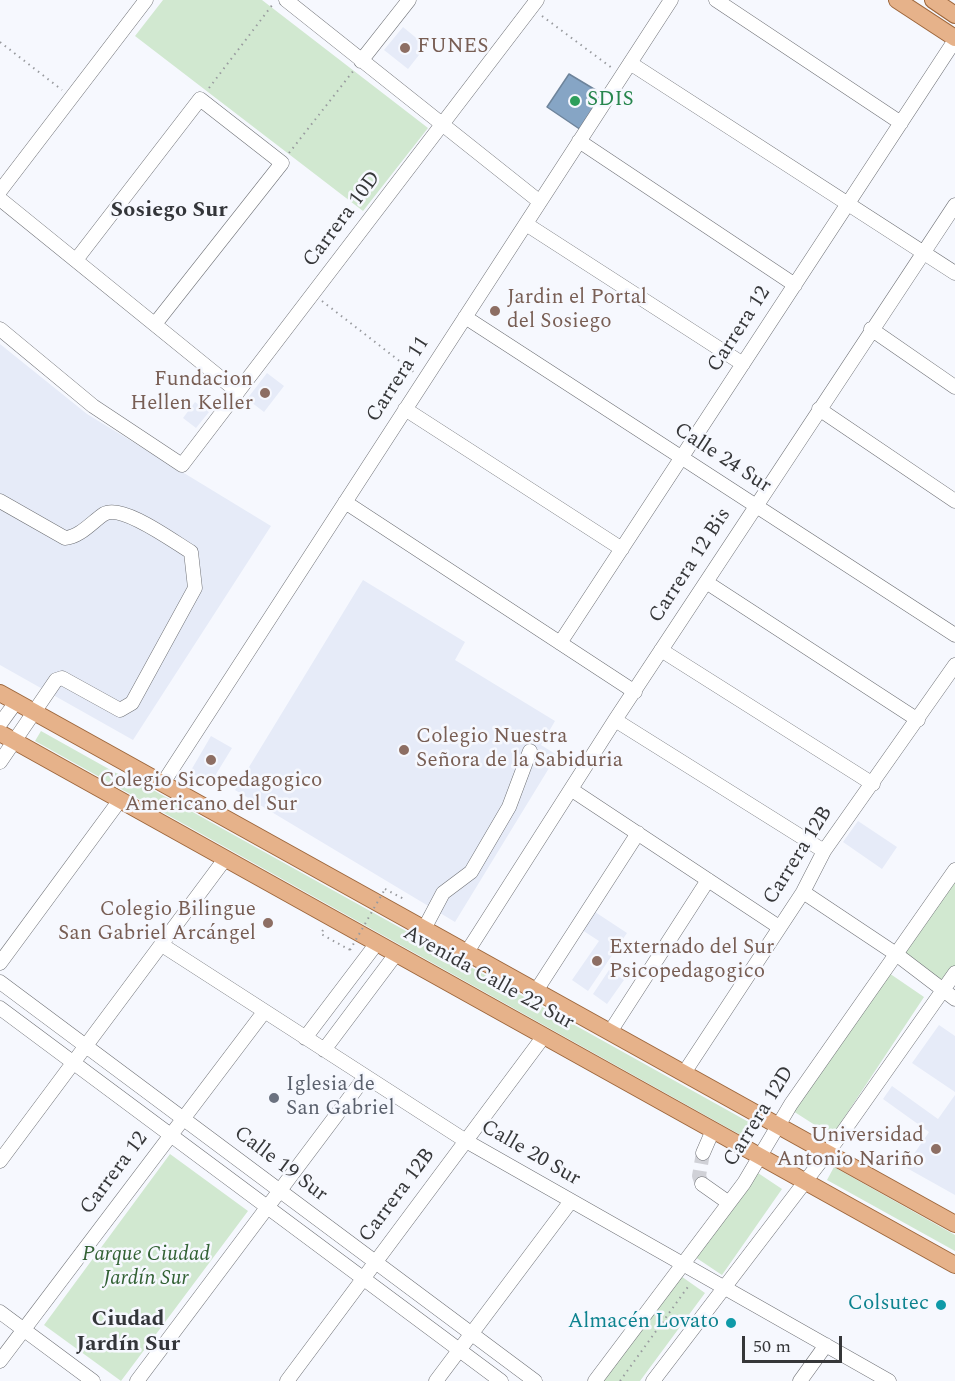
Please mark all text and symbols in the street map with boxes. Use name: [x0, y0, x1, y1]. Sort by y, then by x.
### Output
place label: FUNES: [417, 35, 488, 61]
marker: FUNES: [398, 41, 412, 55]
place label: SDIS: [587, 88, 634, 114]
marker: SDIS: [568, 94, 582, 108]
street label: Carrera 10D: [299, 167, 387, 273]
district label: Sosiego Sur: [110, 199, 228, 225]
street label: Carrera 12: [703, 282, 777, 378]
place label: Jardin el Portal del Sosiego: [507, 286, 647, 336]
marker: Jardin el Portal del Sosiego: [488, 304, 502, 318]
street label: Carrera 11: [362, 332, 436, 428]
place label: Fundacion Hellen Keller: [130, 368, 253, 418]
marker: Fundacion Hellen Keller: [258, 386, 272, 400]
street label: Calle 24 Sur: [669, 418, 775, 500]
street label: Carrera 12 Bis: [644, 504, 738, 628]
place label: Colegio Nuestra Señora de la Sabiduria: [416, 725, 623, 775]
marker: Colegio Nuestra Señora de la Sabiduria: [397, 743, 411, 757]
marker: Colegio Sicopedagogico Americano del Sur: [204, 753, 218, 767]
place label: Colegio Sicopedagogico Americano del Sur: [100, 769, 322, 819]
street label: Carrera 12B: [759, 802, 839, 910]
place label: Colegio Bilingue San Gabriel Arcángel: [58, 898, 256, 948]
marker: Colegio Bilingue San Gabriel Arcángel: [261, 916, 275, 930]
street label: Avenida Calle 22 Sur: [398, 921, 578, 1037]
place label: Externado del Sur Psicopedagogico: [609, 936, 774, 986]
marker: Externado del Sur Psicopedagogico: [590, 954, 604, 968]
street label: Carrera 12D: [719, 1062, 801, 1172]
place label: Iglesia de San Gabriel: [286, 1073, 395, 1123]
marker: Iglesia de San Gabriel: [267, 1091, 281, 1105]
street label: Calle 20 Sur: [476, 1115, 584, 1193]
street label: Calle 19 Sur: [228, 1122, 332, 1208]
place label: Universidad Antonio Nariño: [777, 1124, 924, 1174]
street label: Carrera 12: [76, 1128, 154, 1220]
marker: Universidad Antonio Nariño: [929, 1142, 943, 1156]
street label: Carrera 12B: [354, 1144, 442, 1248]
park label: Parque Ciudad Jardín Sur: [82, 1243, 210, 1293]
place label: Colsutec: [848, 1292, 929, 1318]
marker: Colsutec: [934, 1298, 948, 1312]
district label: Ciudad Jardín Sur: [76, 1308, 180, 1360]
place label: Almacén Lovato: [568, 1310, 719, 1336]
marker: Almacén Lovato: [724, 1316, 738, 1330]
scale bar: [745, 1324, 846, 1362]
text: 50 m: [753, 1333, 791, 1360]

